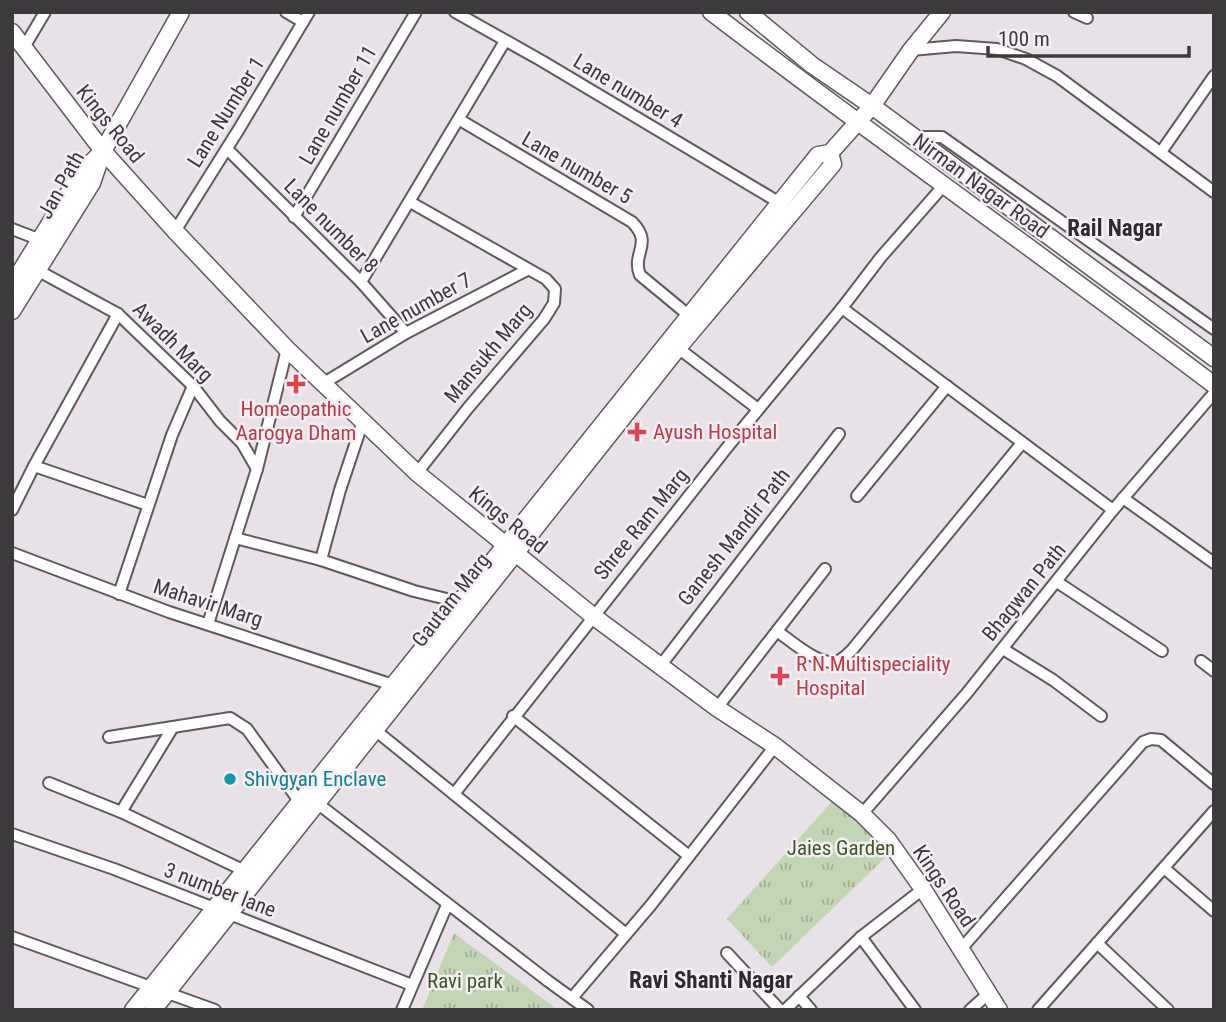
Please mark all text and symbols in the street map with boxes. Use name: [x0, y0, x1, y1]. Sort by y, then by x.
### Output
scale bar: [988, 14, 1189, 58]
text: 100 m: [998, 27, 1050, 51]
street label: Lane number 11: [294, 41, 382, 169]
street label: Lane number 4: [569, 49, 687, 133]
street label: Lane Number 1: [183, 52, 269, 172]
street label: Kings Road: [71, 80, 149, 168]
street label: Lane number 5: [518, 127, 636, 209]
street label: Nirman Nagar Road: [908, 129, 1054, 243]
street label: Jan Path: [33, 147, 89, 223]
street label: Lane number 8: [279, 174, 383, 278]
district label: Rail Nagar: [1067, 215, 1163, 242]
street label: Lane number 7: [356, 268, 476, 348]
street label: Awadh Marg: [128, 297, 218, 387]
street label: Mansukh Marg: [439, 298, 537, 408]
marker: Homeopathic Aarogya Dham: [286, 374, 306, 394]
place label: Homeopathic Aarogya Dham: [236, 397, 356, 445]
place label: Ayush Hospital: [653, 420, 777, 444]
marker: Ayush Hospital: [627, 422, 647, 442]
street label: Shree Ram Marg: [589, 464, 693, 584]
street label: Ganesh Mandir Path: [673, 464, 795, 610]
street label: Kings Road: [464, 481, 552, 559]
street label: Bhagwan Path: [977, 538, 1071, 646]
street label: Gautam Marg: [407, 548, 495, 652]
street label: Mahavir Marg: [150, 574, 266, 632]
place label: R N Multispeciality Hospital: [796, 652, 951, 700]
marker: R N Multispeciality Hospital: [770, 666, 790, 686]
place label: Shivgyan Enclave: [244, 767, 387, 791]
marker: Shivgyan Enclave: [222, 771, 238, 787]
park label: Jaies Garden: [787, 836, 895, 860]
street label: Kings Road: [908, 841, 980, 931]
street label: 3 number lane: [161, 858, 279, 922]
district label: Ravi Shanti Nagar: [629, 967, 793, 994]
park label: Ravi park: [427, 969, 504, 993]

